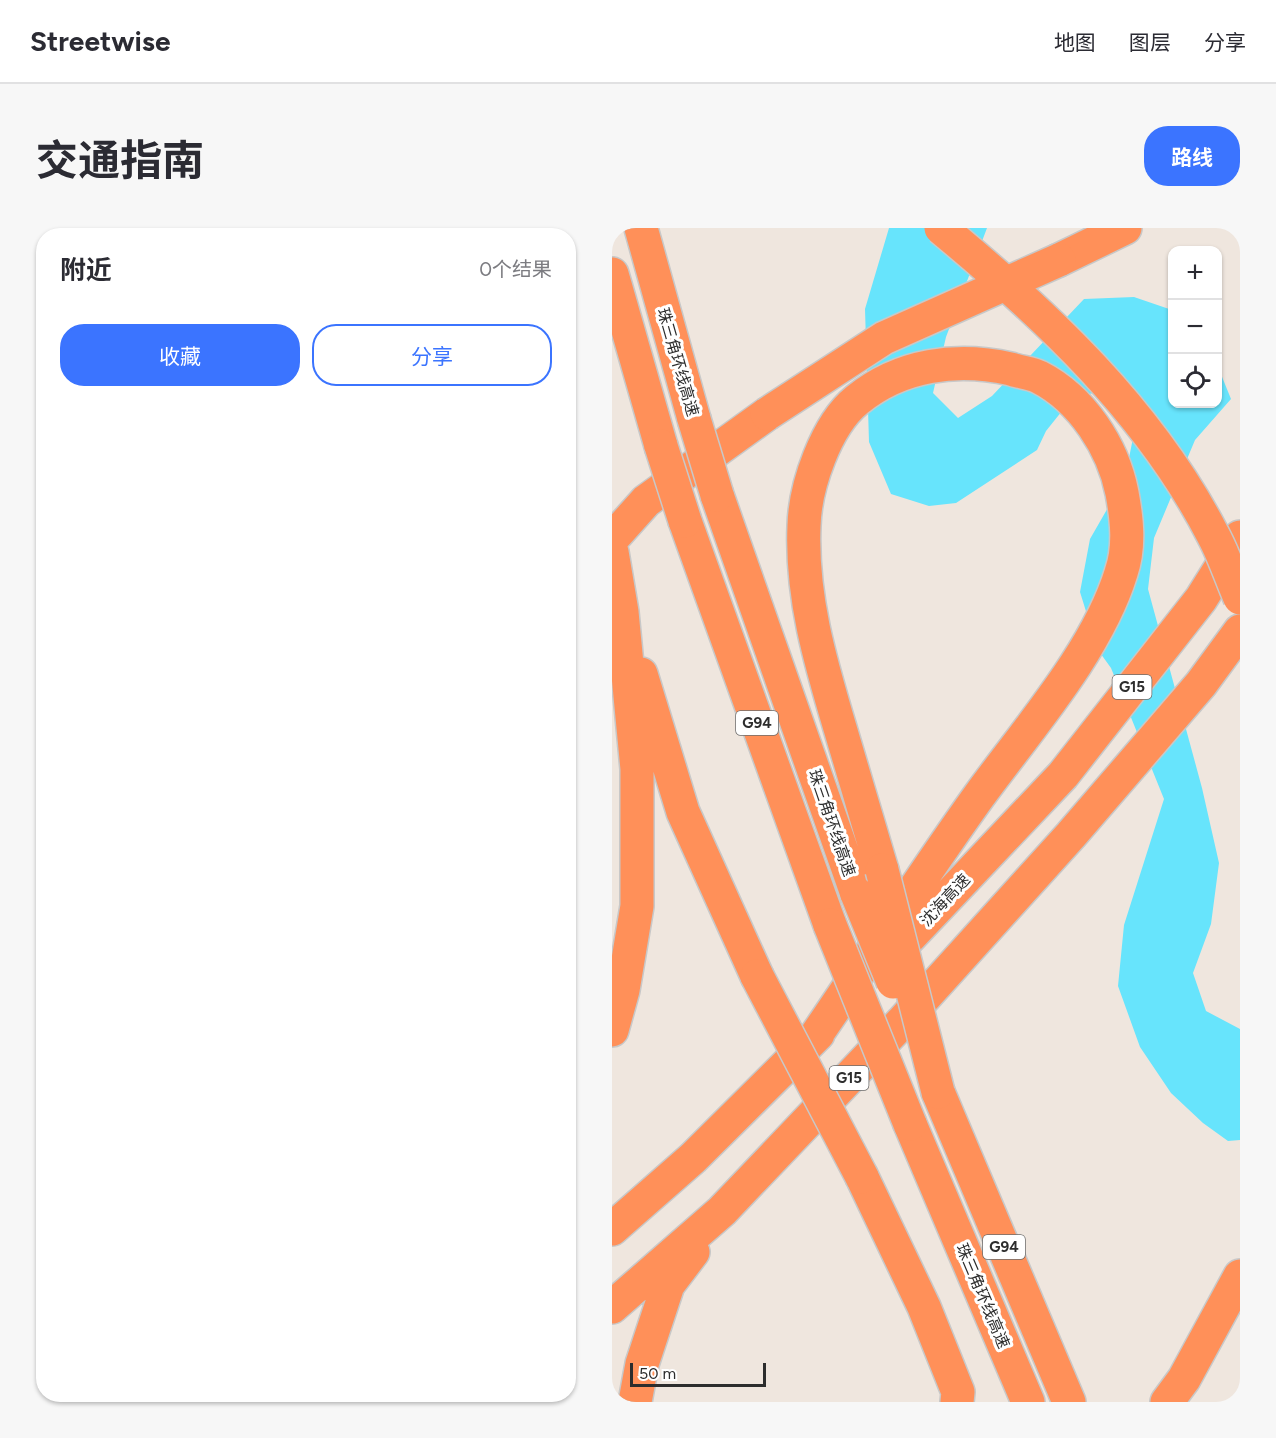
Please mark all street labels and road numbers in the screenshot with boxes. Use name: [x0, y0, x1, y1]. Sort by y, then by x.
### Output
street label: 珠三角环线高速: [653, 306, 703, 418]
road number: G15: [1112, 675, 1152, 699]
road number: G94: [736, 711, 778, 735]
street label: 珠三角环线高速: [805, 767, 859, 879]
street label: 沈海高速: [916, 870, 974, 930]
road number: G15: [830, 1066, 868, 1090]
road number: G94: [983, 1235, 1025, 1259]
street label: 珠三角环线高速: [952, 1241, 1014, 1351]

